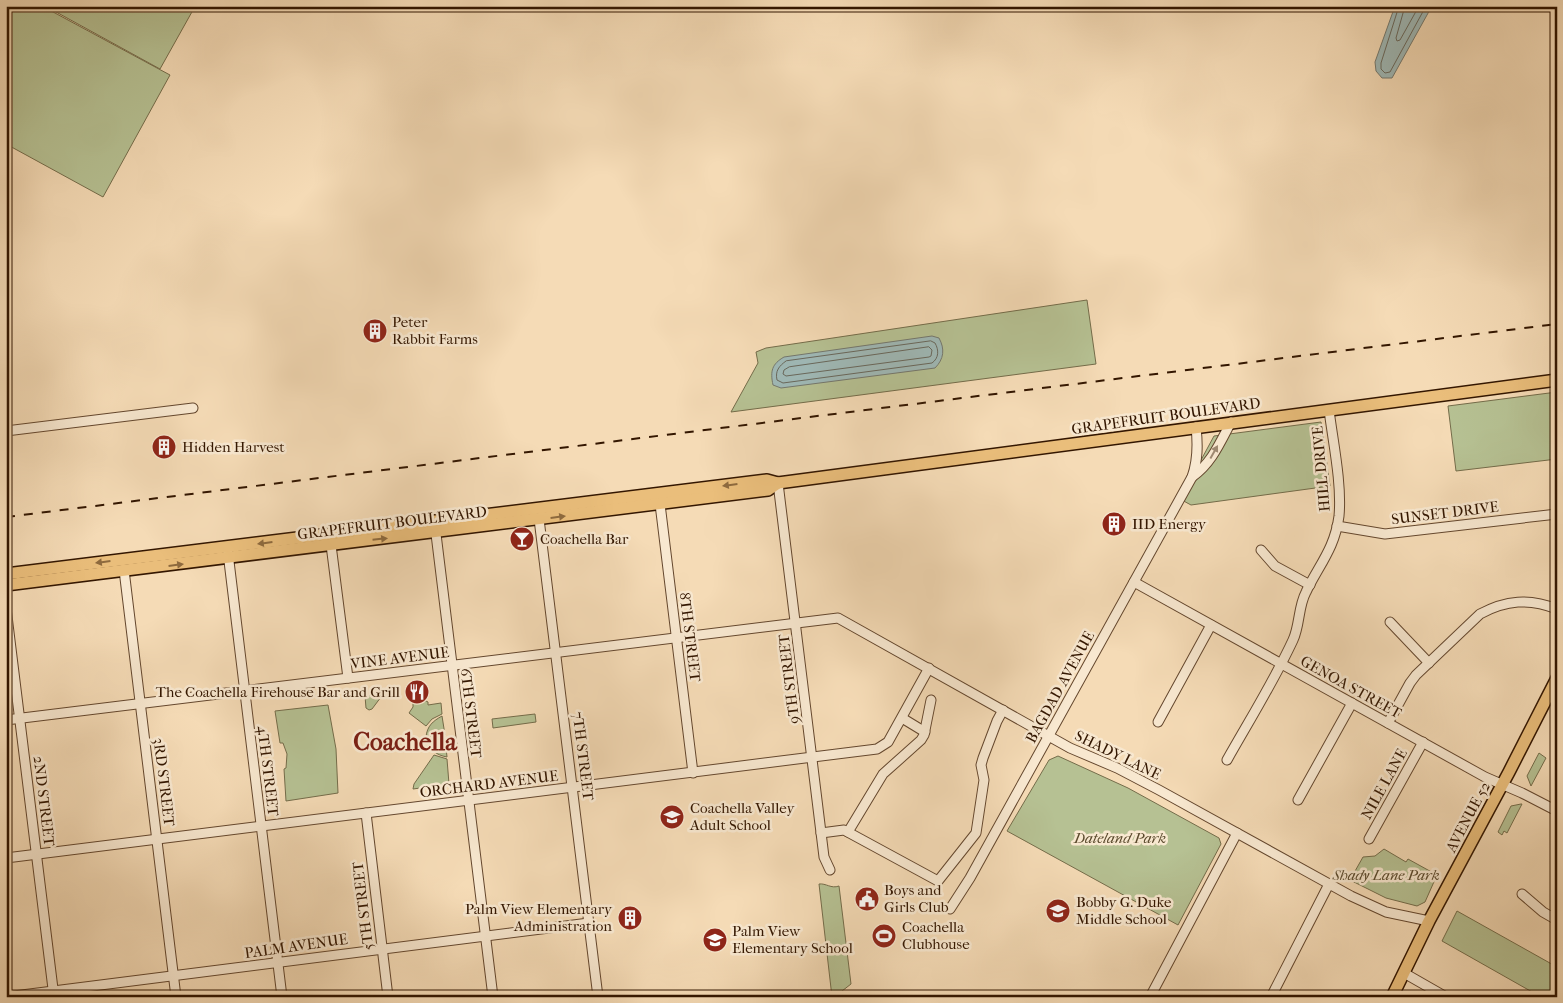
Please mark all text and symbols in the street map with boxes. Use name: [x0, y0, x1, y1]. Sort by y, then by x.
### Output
place label: Peter Rabbit Farms: [392, 313, 478, 348]
building icon: Peter Rabbit Farms: [362, 318, 388, 344]
street label: GRAPEFRUIT BOULEVARD: [1070, 394, 1262, 438]
street label: HILL DRIVE: [1308, 425, 1334, 513]
building icon: Hidden Harvest: [151, 434, 177, 460]
place label: Hidden Harvest: [182, 438, 285, 456]
one-way arrow: [1210, 446, 1219, 459]
one-way arrow: [722, 481, 738, 489]
street label: SUNSET DRIVE: [1390, 497, 1500, 529]
street label: GRAPEFRUIT BOULEVARD: [296, 502, 488, 544]
building icon: IID Energy: [1101, 511, 1127, 537]
one-way arrow: [550, 513, 566, 521]
place label: IID Energy: [1132, 515, 1207, 533]
bar icon: Coachella Bar: [509, 526, 535, 552]
place label: Coachella Bar: [540, 530, 629, 548]
one-way arrow: [372, 535, 388, 543]
one-way arrow: [256, 539, 272, 547]
one-way arrow: [95, 558, 111, 566]
one-way arrow: [169, 560, 185, 568]
street label: 8TH STREET: [676, 591, 705, 684]
street label: BAGDAD AVENUE: [1022, 628, 1098, 746]
street label: 9TH STREET: [774, 632, 803, 725]
street label: VINE AVENUE: [349, 643, 450, 673]
street label: GENOA STREET: [1297, 652, 1405, 723]
street label: 6TH STREET: [457, 667, 486, 760]
restaurant icon: The Coachella Firehouse Bar and Grill: [404, 679, 430, 705]
place label: The Coachella Firehouse Bar and Grill: [156, 683, 400, 701]
street label: 7TH STREET: [569, 710, 597, 802]
street label: 4TH STREET: [254, 725, 283, 818]
street label: SHADY LANE: [1072, 726, 1164, 784]
district label: Coachella: [353, 727, 458, 756]
street label: 3RD STREET: [150, 737, 178, 828]
street label: NILE LANE: [1357, 745, 1411, 823]
street label: 2ND STREET: [30, 755, 59, 848]
street label: ORCHARD AVENUE: [419, 767, 559, 801]
street label: AVENUE 52: [1441, 778, 1494, 856]
place label: Coachella Valley Adult School: [689, 799, 796, 834]
school or university icon: Coachella Valley Adult School: [659, 804, 685, 830]
park label: Dateland Park: [1073, 829, 1166, 847]
street label: 5TH STREET: [349, 860, 377, 951]
park label: Shady Lane Park: [1331, 866, 1440, 884]
place label: Boys and Girls Club: [884, 881, 949, 916]
public building icon: Boys and Girls Club: [854, 886, 880, 912]
place label: Bobby G. Duke Middle School: [1076, 893, 1172, 928]
school or university icon: Bobby G. Duke Middle School: [1045, 898, 1071, 924]
place label: Palm View Elementary Administration: [465, 900, 613, 935]
building icon: Palm View Elementary Administration: [617, 905, 643, 931]
place label: Coachella Clubhouse: [902, 918, 970, 953]
place label: Palm View Elementary School: [732, 922, 853, 957]
sports icon: Coachella Clubhouse: [871, 923, 897, 949]
school or university icon: Palm View Elementary School: [702, 927, 728, 953]
street label: PALM AVENUE: [243, 930, 349, 962]

